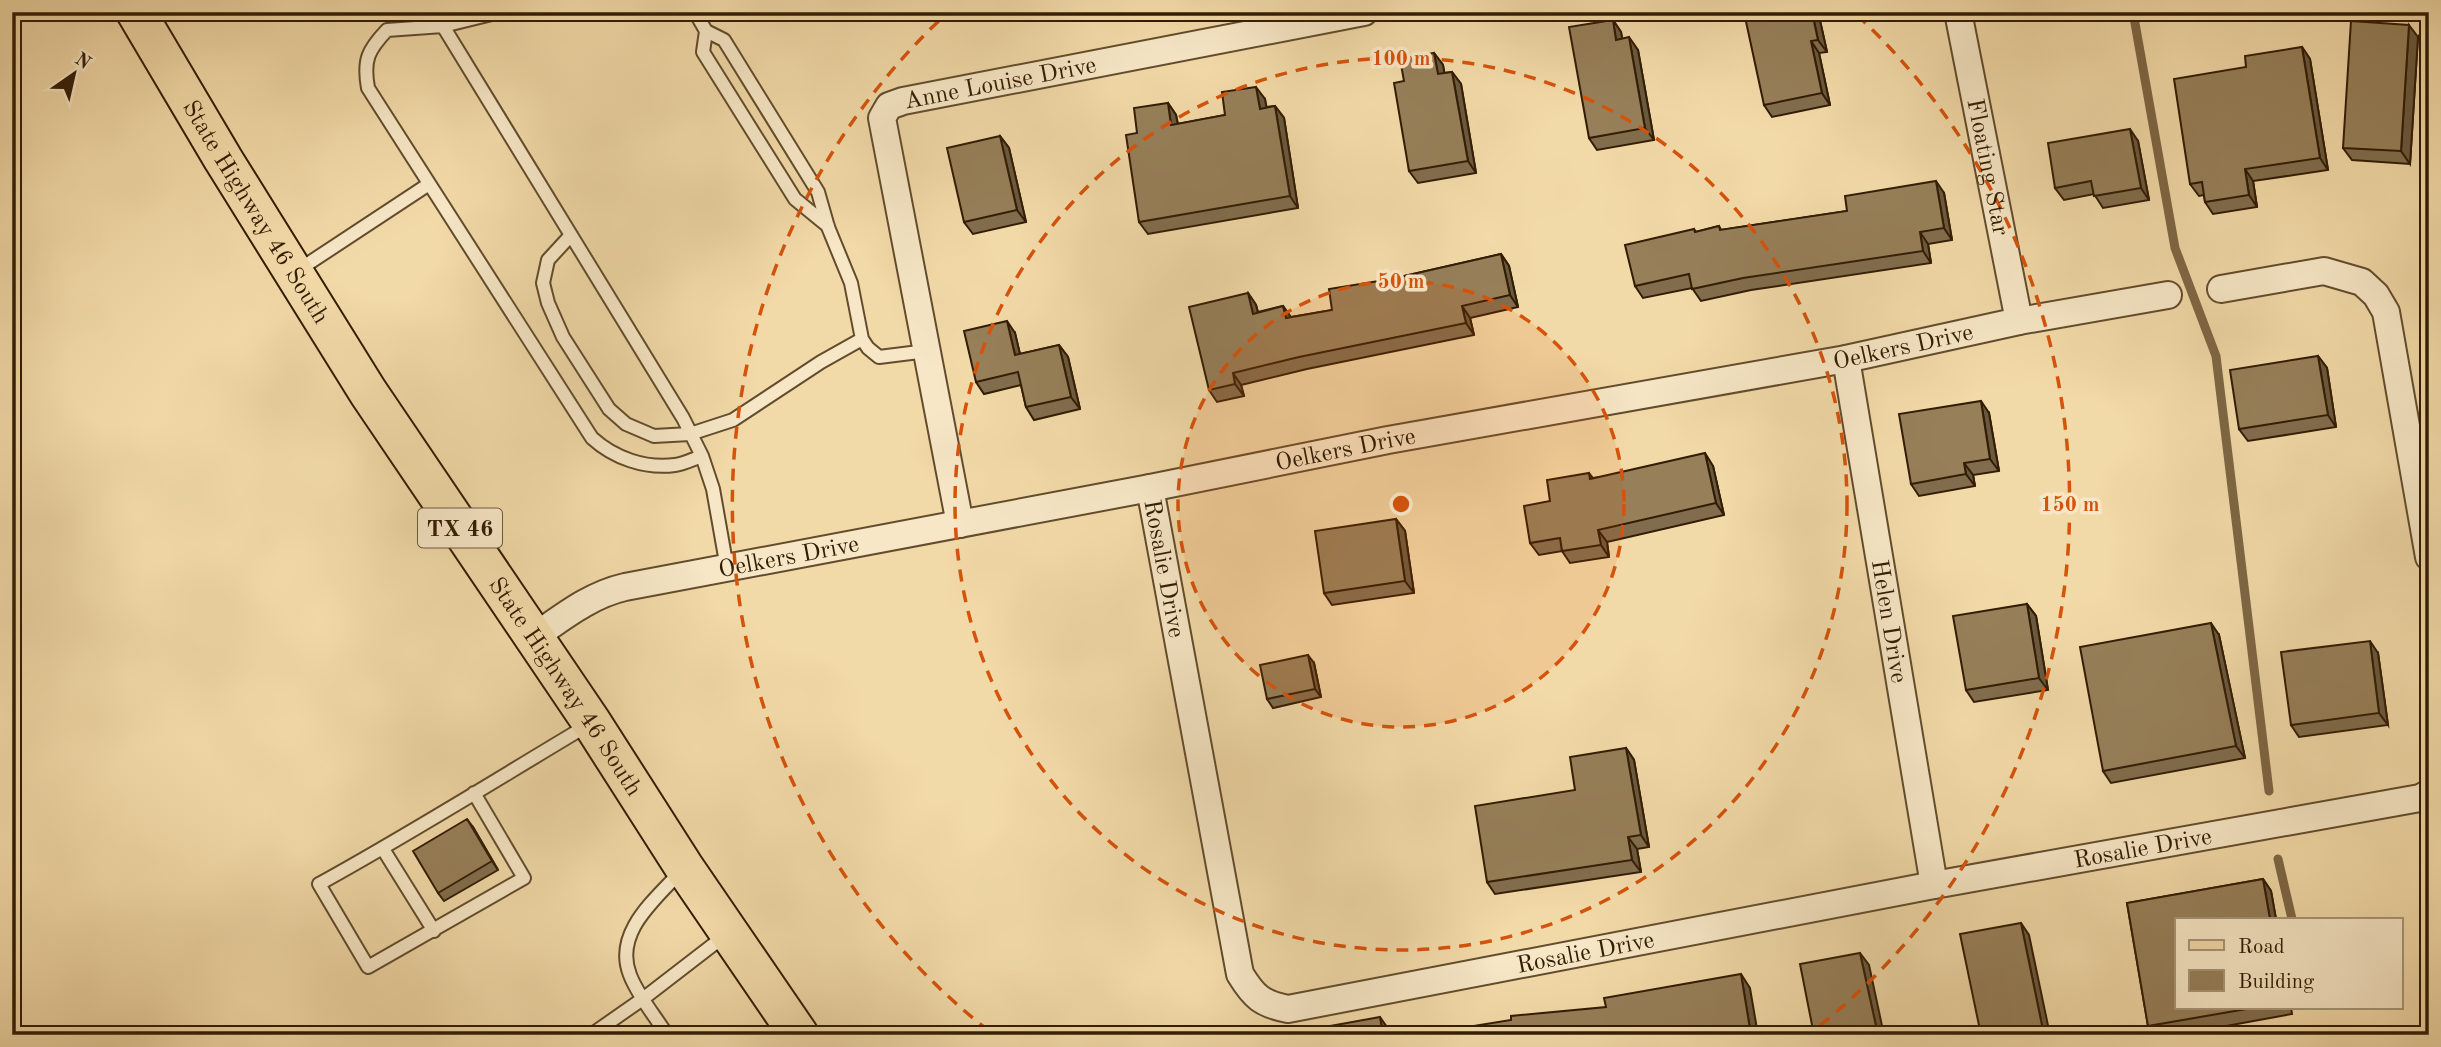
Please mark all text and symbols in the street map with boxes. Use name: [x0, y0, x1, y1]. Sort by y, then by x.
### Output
north arrow: [38, 38, 108, 108]
text: 100 m: [1371, 49, 1431, 70]
text: N: [71, 50, 94, 74]
street label: Anne Louise Drive: [902, 54, 1099, 115]
street label: State Highway 46 South: [177, 97, 332, 328]
street label: Floating Star: [1961, 97, 2012, 238]
text: 50 m: [1377, 272, 1425, 293]
street label: Oelkers Drive: [1831, 321, 1976, 375]
street label: Oelkers Drive: [1273, 425, 1418, 476]
centre of rings: [1389, 492, 1413, 516]
text: 150 m: [2040, 495, 2100, 516]
street label: Rosalie Drive: [1138, 498, 1187, 640]
road number: TX 46: [418, 508, 502, 548]
street label: Oelkers Drive: [717, 533, 861, 583]
street label: Helen Drive: [1866, 558, 1910, 685]
street label: State Highway 46 South: [483, 574, 645, 801]
street label: Rosalie Drive: [2072, 825, 2214, 874]
legend: [2175, 918, 2402, 1009]
street label: Rosalie Drive: [1515, 929, 1657, 979]
text: Road: [2238, 937, 2285, 958]
text: Building: [2238, 972, 2315, 993]

